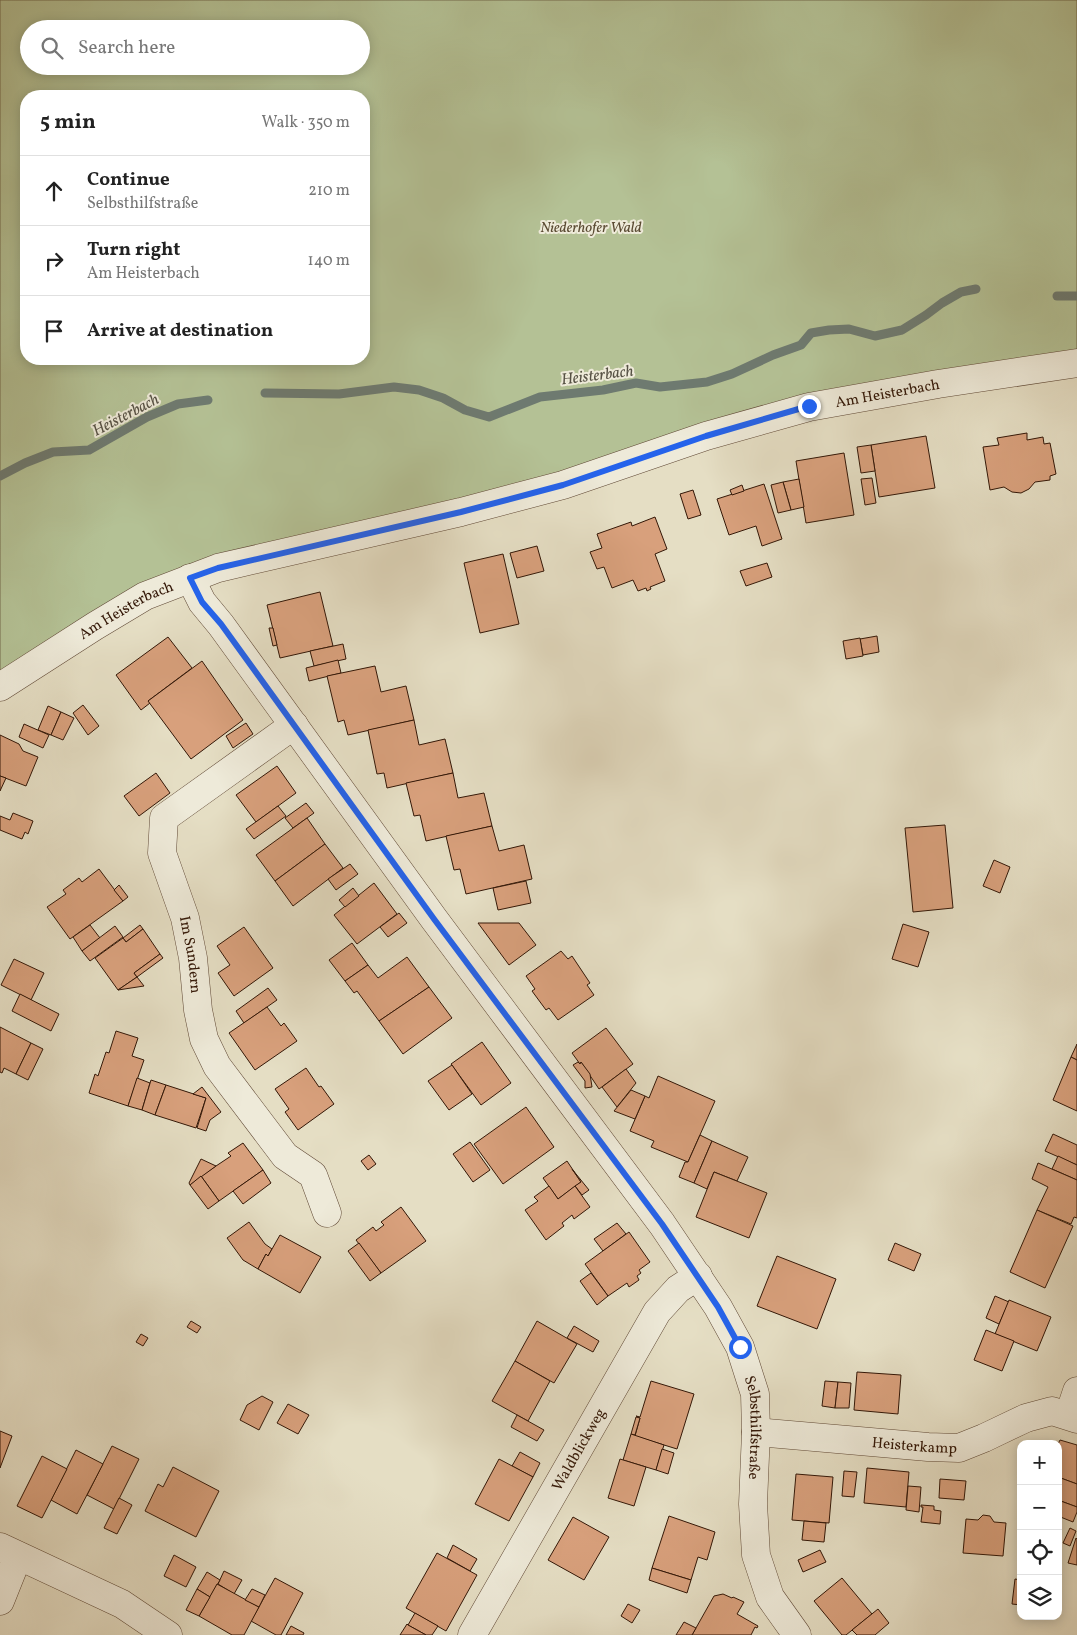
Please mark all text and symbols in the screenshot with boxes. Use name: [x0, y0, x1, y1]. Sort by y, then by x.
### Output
search box: [20, 20, 370, 75]
icon: search: [38, 34, 66, 62]
text: Search here: [78, 35, 175, 61]
text: 5 min: [40, 108, 96, 137]
text: Walk · 350 m: [262, 112, 350, 134]
text: Continue: [87, 167, 170, 193]
icon: ahead: [40, 177, 68, 205]
text: 210 m: [308, 180, 350, 202]
text: Selbsthilfstraße: [87, 193, 198, 215]
park label: Niederhofer Wald: [540, 218, 642, 239]
text: Turn right: [87, 237, 180, 263]
icon: right: [40, 247, 68, 275]
text: 140 m: [308, 250, 350, 272]
text: Am Heisterbach: [87, 263, 200, 285]
icon: arrive: [40, 317, 68, 345]
text: Arrive at destination: [87, 318, 273, 344]
water label: Heisterbach: [560, 361, 635, 391]
street label: Am Heisterbach: [834, 375, 942, 414]
water label: Heisterbach: [89, 389, 163, 443]
route end: [798, 395, 821, 418]
street label: Am Heisterbach: [75, 577, 177, 646]
street label: Im Sundern: [173, 914, 205, 994]
route start: [729, 1336, 752, 1359]
street label: Selbsthilfstraße: [738, 1373, 765, 1480]
street label: Waldblickweg: [548, 1404, 612, 1495]
street label: Heisterkamp: [871, 1433, 957, 1460]
map controls: [1017, 1440, 1062, 1620]
button: +: [1017, 1440, 1062, 1485]
button: −: [1017, 1485, 1062, 1530]
button: locate: [1017, 1530, 1062, 1575]
button: layers: [1017, 1575, 1062, 1620]

